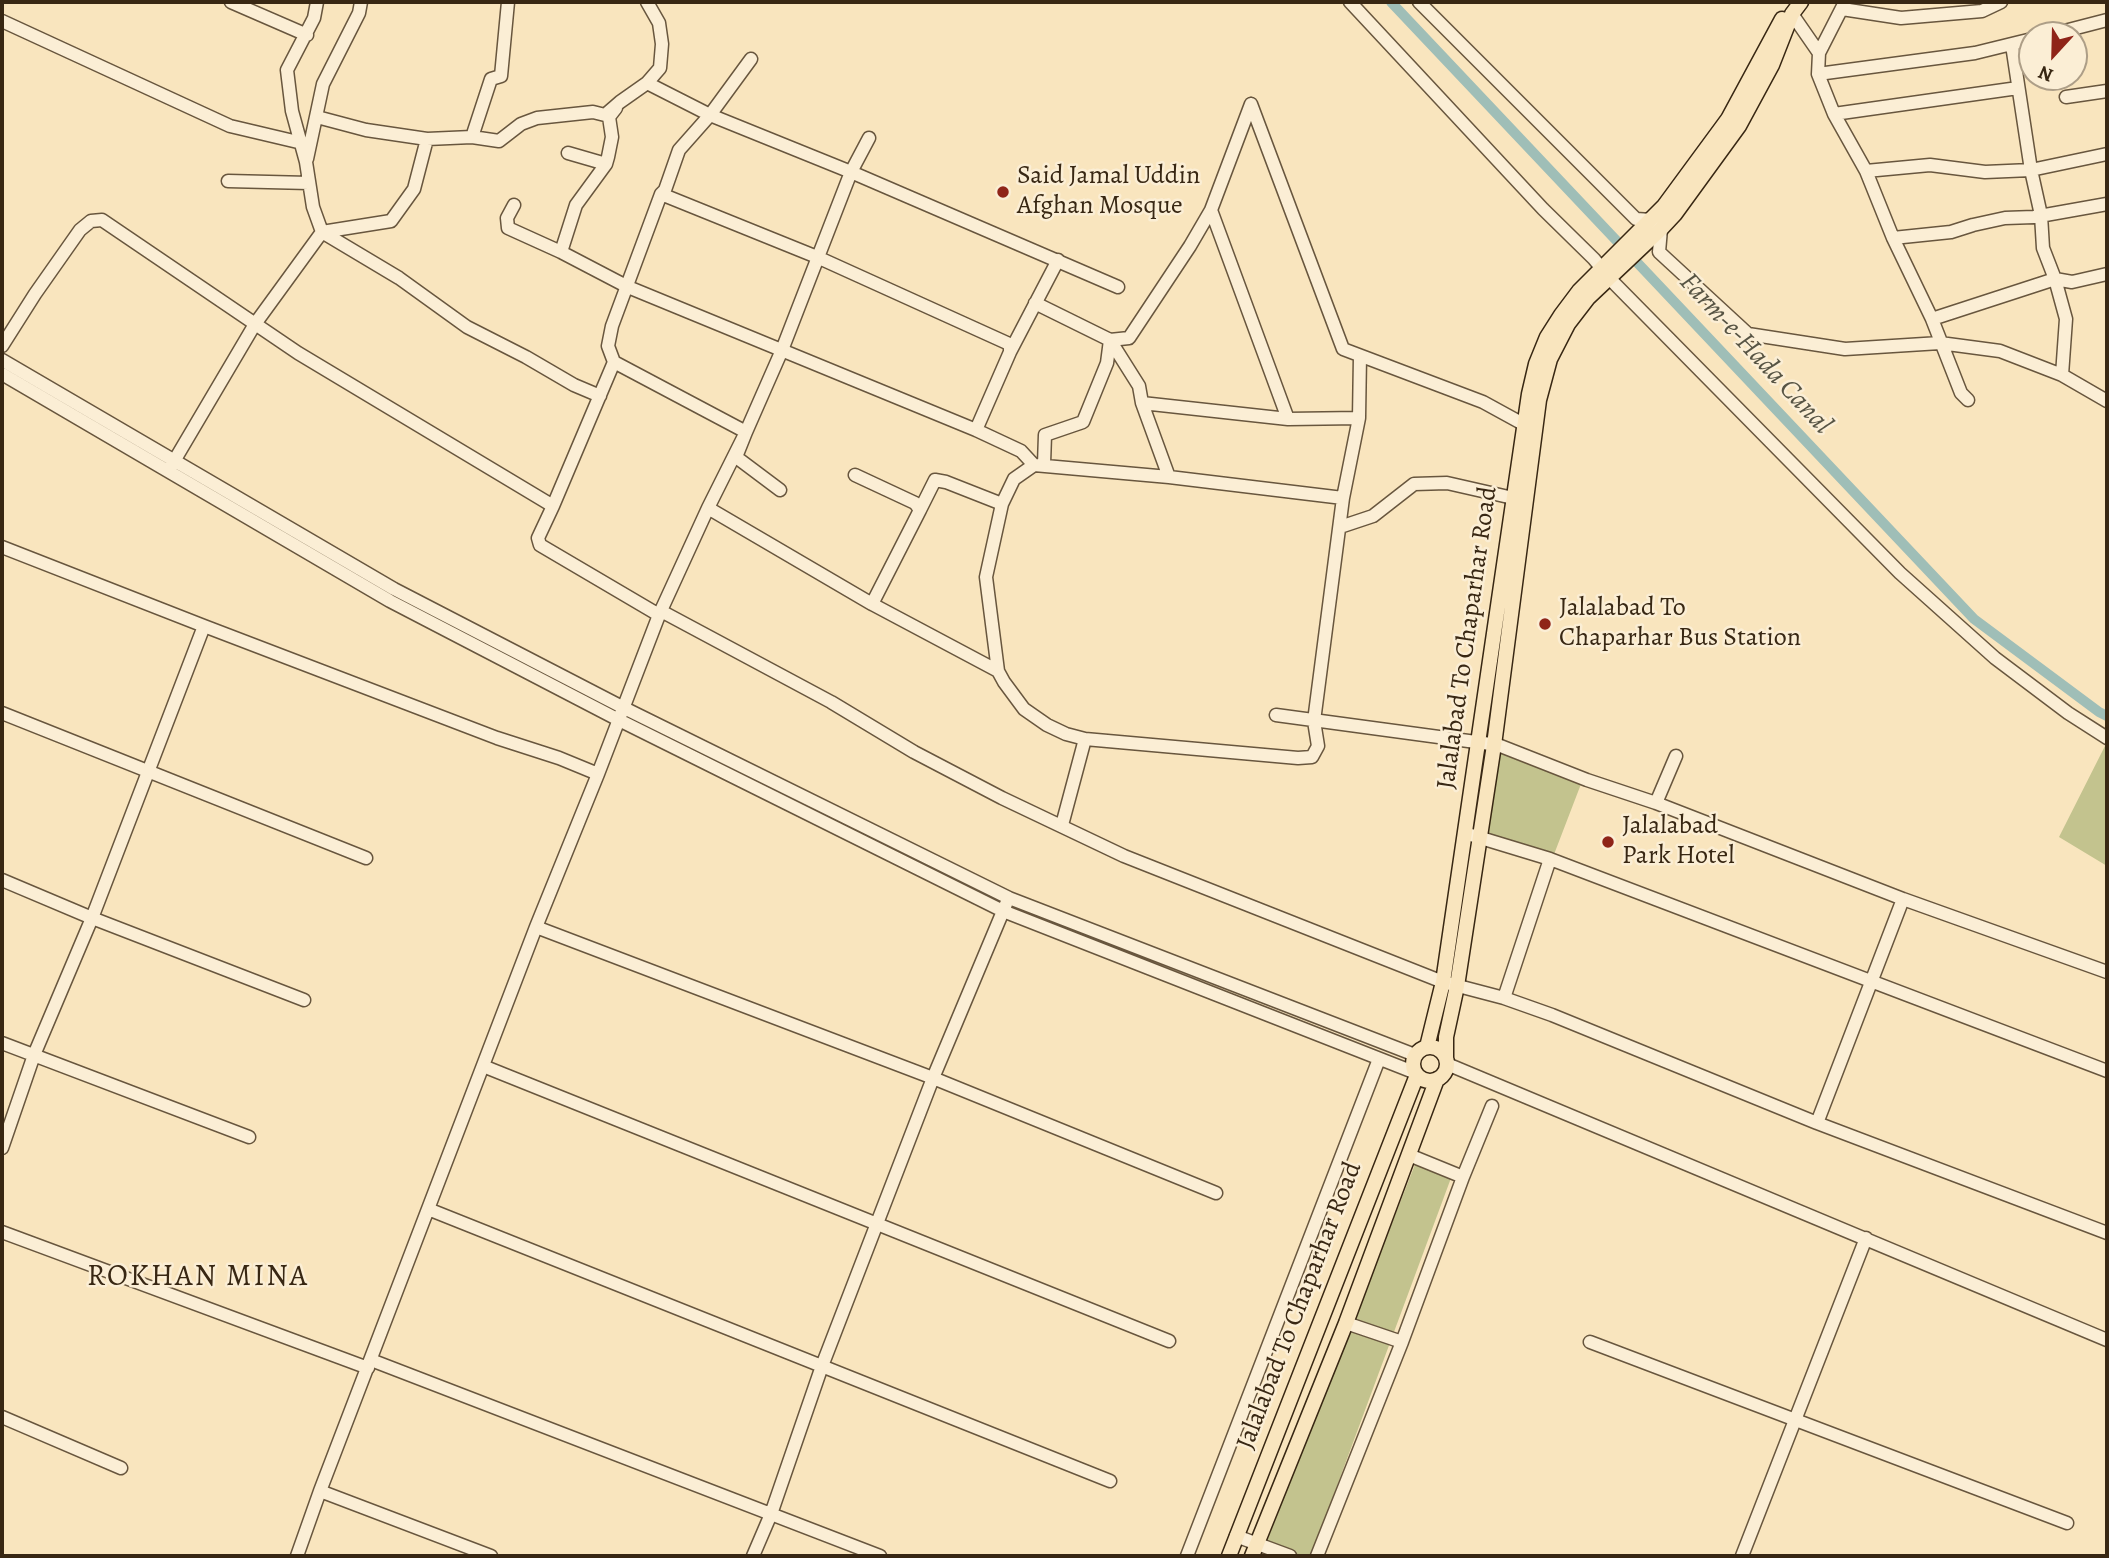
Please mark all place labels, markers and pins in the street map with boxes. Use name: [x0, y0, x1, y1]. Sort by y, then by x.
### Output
place label: Said Jamal Uddin Afghan Mosque: [1017, 161, 1200, 222]
marker: Said Jamal Uddin Afghan Mosque: [995, 184, 1011, 200]
place label: Jalalabad To Chaparhar Bus Station: [1559, 593, 1801, 654]
marker: Jalalabad To Chaparhar Bus Station: [1537, 616, 1553, 632]
place label: Jalalabad Park Hotel: [1622, 811, 1735, 872]
marker: Jalalabad Park Hotel: [1600, 834, 1616, 850]

